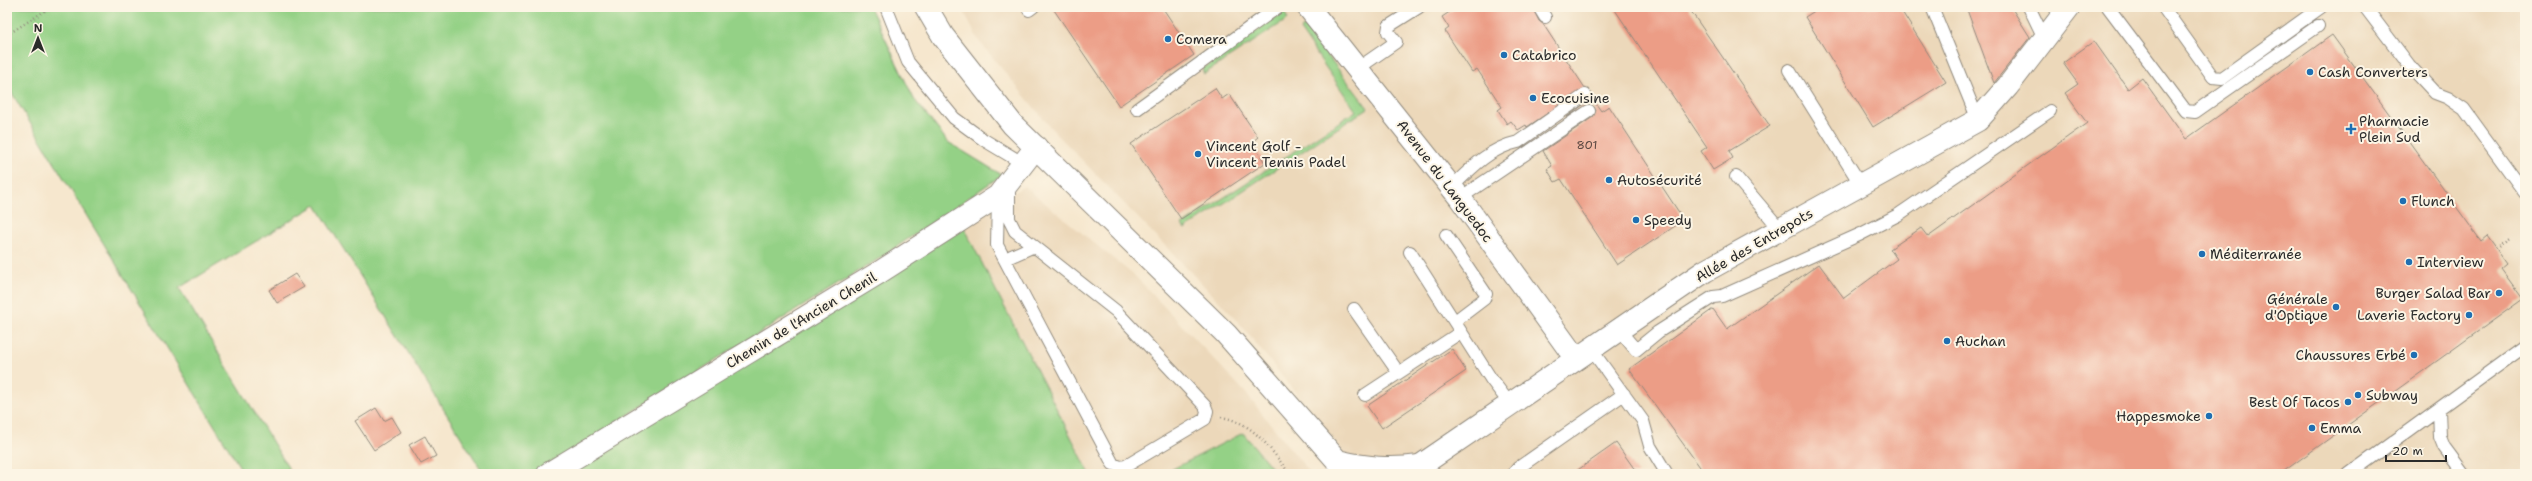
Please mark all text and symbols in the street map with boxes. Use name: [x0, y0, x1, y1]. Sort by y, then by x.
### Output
north arrow: [18, 18, 58, 58]
text: N: [34, 21, 43, 36]
place label: Comera: [1176, 30, 1227, 48]
marker: Comera: [1163, 34, 1173, 44]
place label: Catabrico: [1512, 46, 1577, 64]
marker: Catabrico: [1499, 50, 1509, 60]
place label: Cash Converters: [2318, 63, 2428, 81]
marker: Cash Converters: [2305, 67, 2315, 77]
place label: Ecocuisine: [1541, 89, 1610, 107]
marker: Ecocuisine: [1528, 93, 1538, 103]
place label: Pharmacie Plein Sud: [2359, 112, 2429, 146]
street label: Avenue du Languedoc: [1393, 116, 1497, 246]
marker: Pharmacie Plein Sud: [2346, 124, 2356, 134]
place label: Vincent Golf - Vincent Tennis Padel: [1206, 137, 1346, 171]
house number: 801: [1576, 137, 1598, 153]
marker: Vincent Golf - Vincent Tennis Padel: [1193, 149, 1203, 159]
place label: Autosécurité: [1617, 171, 1702, 189]
marker: Autosécurité: [1604, 175, 1614, 185]
place label: Flunch: [2411, 192, 2455, 210]
marker: Flunch: [2398, 196, 2408, 206]
street label: Allée des Entrepots: [1692, 204, 1816, 286]
place label: Speedy: [1644, 211, 1692, 229]
marker: Speedy: [1631, 215, 1641, 225]
place label: Méditerranée: [2210, 245, 2302, 263]
marker: Méditerranée: [2197, 249, 2207, 259]
place label: Interview: [2417, 253, 2484, 271]
marker: Interview: [2404, 257, 2414, 267]
street label: Chemin de l'Ancien Chenil: [722, 267, 880, 372]
place label: Burger Salad Bar: [2375, 284, 2491, 302]
marker: Burger Salad Bar: [2494, 288, 2504, 298]
place label: Générale d'Optique: [2265, 290, 2328, 324]
marker: Générale d'Optique: [2331, 302, 2341, 312]
place label: Laverie Factory: [2357, 306, 2461, 324]
marker: Laverie Factory: [2464, 310, 2474, 320]
place label: Auchan: [1955, 332, 2006, 350]
marker: Auchan: [1942, 336, 1952, 346]
place label: Chaussures Erbé: [2296, 346, 2406, 364]
marker: Chaussures Erbé: [2409, 350, 2419, 360]
place label: Subway: [2366, 386, 2418, 404]
marker: Subway: [2353, 390, 2363, 400]
place label: Best Of Tacos: [2249, 393, 2340, 411]
marker: Best Of Tacos: [2343, 397, 2353, 407]
place label: Happesmoke: [2116, 407, 2201, 425]
marker: Happesmoke: [2204, 411, 2214, 421]
place label: Emma: [2320, 419, 2361, 437]
marker: Emma: [2307, 423, 2317, 433]
scale bar: [2386, 437, 2446, 463]
text: 20 m: [2392, 443, 2423, 459]

